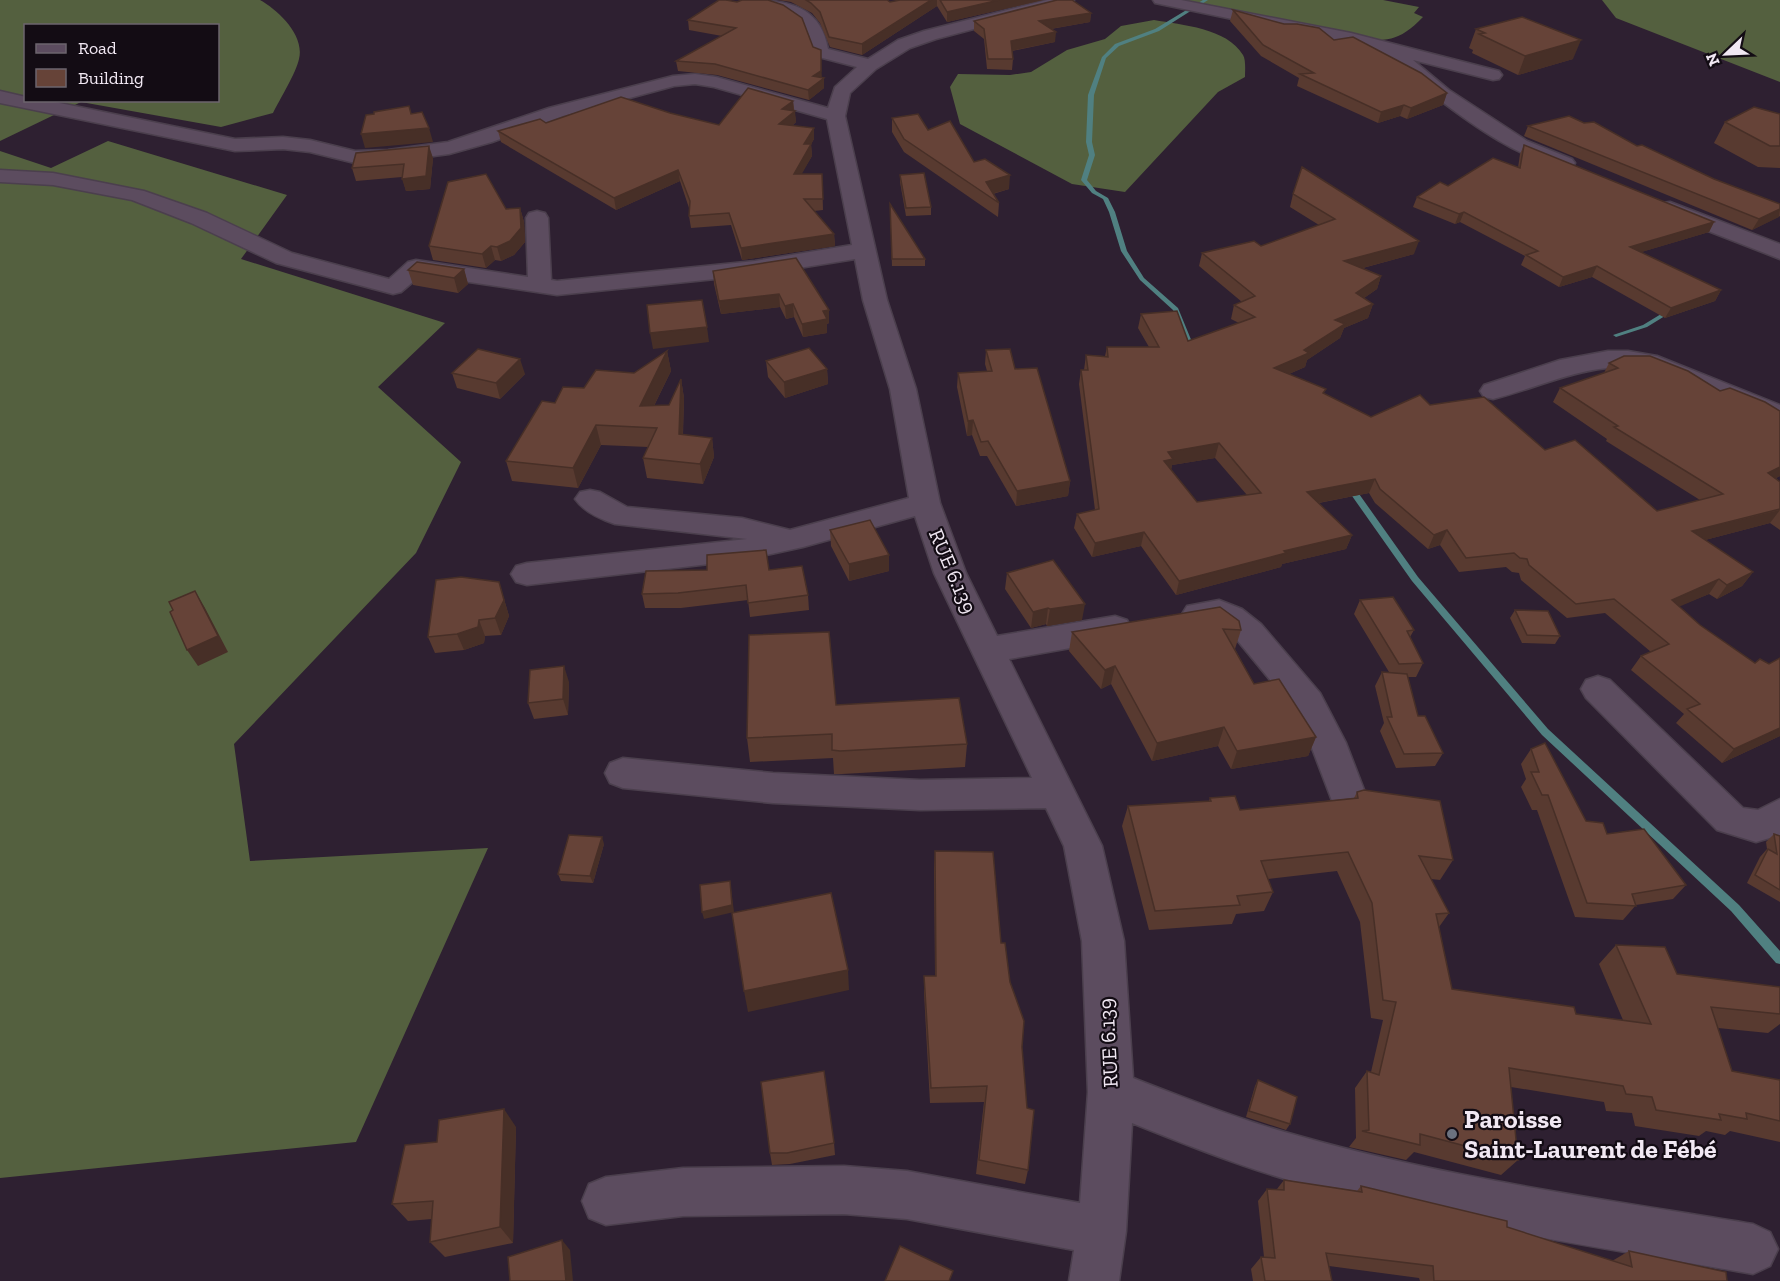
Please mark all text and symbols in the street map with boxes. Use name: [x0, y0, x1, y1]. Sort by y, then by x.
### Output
legend: [24, 24, 219, 102]
north arrow: [1696, 24, 1756, 84]
text: Road: [78, 37, 117, 59]
text: N: [1702, 50, 1724, 69]
text: Building: [78, 67, 144, 89]
street label: RUE 6.139: [924, 525, 982, 617]
street label: RUE 6.139: [1093, 998, 1123, 1088]
place label: Paroisse Saint-Laurent de Fébé: [1464, 1103, 1717, 1165]
marker: Paroisse Saint-Laurent de Fébé: [1445, 1127, 1459, 1141]

